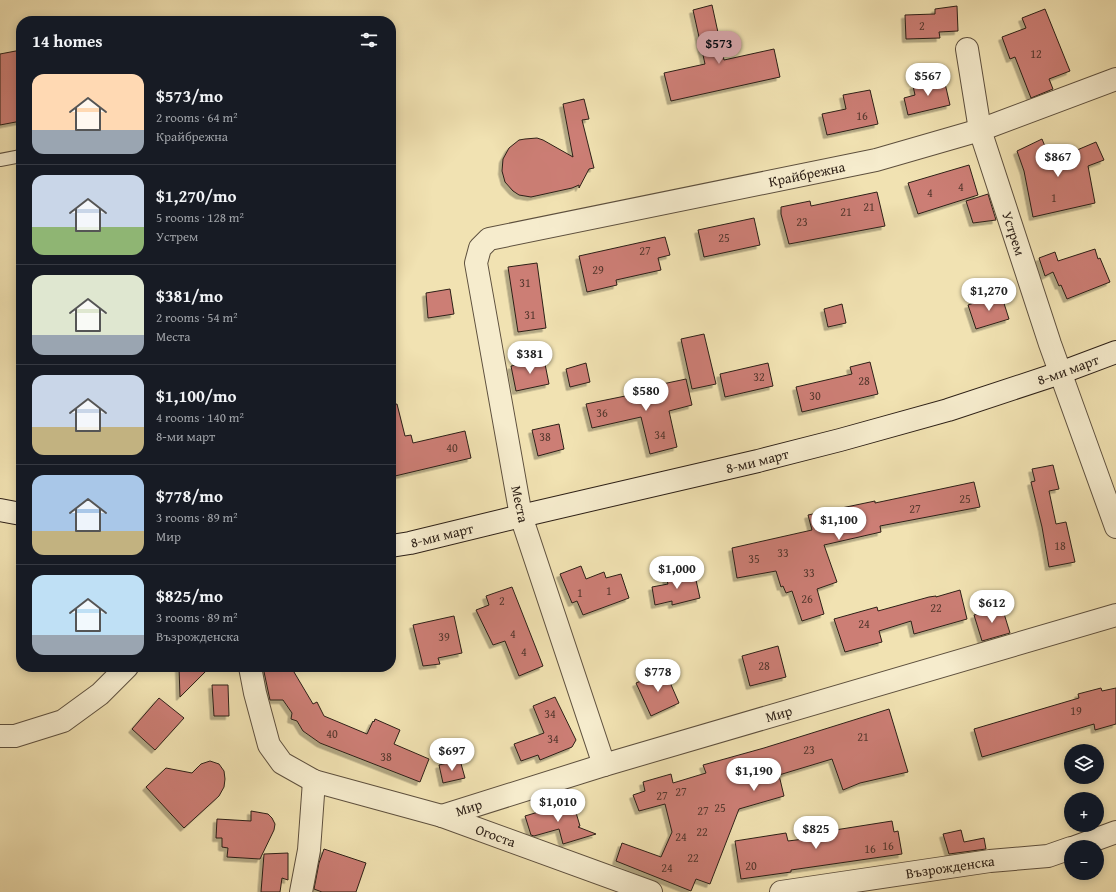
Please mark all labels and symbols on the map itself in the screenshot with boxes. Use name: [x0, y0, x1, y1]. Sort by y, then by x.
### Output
house number: 2: [919, 17, 925, 34]
pin: $573: [695, 31, 743, 65]
house number: 12: [1030, 45, 1042, 62]
pin: $567: [904, 63, 952, 97]
house number: 16: [856, 107, 868, 124]
pin: $867: [1034, 144, 1082, 178]
street label: Крайбрежна: [767, 157, 847, 192]
house number: 4: [958, 178, 964, 195]
house number: 4: [927, 184, 933, 201]
house number: 1: [1051, 189, 1057, 206]
house number: 21: [863, 198, 875, 215]
house number: 21: [840, 203, 852, 220]
street label: Устрем: [997, 209, 1030, 258]
house number: 23: [796, 213, 808, 230]
house number: 25: [718, 229, 730, 246]
house number: 27: [639, 242, 651, 259]
house number: 29: [592, 261, 604, 278]
house number: 31: [519, 274, 531, 291]
pin: $1,270: [956, 278, 1022, 312]
house number: 31: [524, 306, 536, 323]
pin: $381: [506, 341, 554, 375]
street label: 8-ми март: [1035, 349, 1102, 390]
house number: 32: [753, 368, 765, 385]
house number: 28: [858, 372, 870, 389]
pin: $580: [622, 378, 670, 412]
house number: 30: [809, 387, 821, 404]
house number: 36: [596, 404, 608, 421]
house number: 34: [654, 426, 666, 443]
house number: 38: [539, 428, 551, 445]
house number: 40: [446, 439, 458, 456]
street label: 8-ми март: [724, 444, 791, 478]
street label: Места: [506, 484, 534, 525]
house number: 25: [959, 490, 971, 507]
house number: 27: [909, 500, 921, 517]
pin: $1,100: [806, 507, 872, 541]
street label: 8-ми март: [408, 518, 476, 553]
house number: 18: [1054, 537, 1066, 554]
house number: 33: [777, 544, 789, 561]
house number: 35: [748, 550, 760, 567]
pin: $1,000: [644, 556, 710, 590]
house number: 33: [803, 564, 815, 581]
house number: 1: [606, 582, 612, 599]
house number: 1: [577, 584, 583, 601]
house number: 26: [801, 590, 813, 607]
pin: $612: [968, 590, 1016, 624]
house number: 2: [499, 592, 505, 609]
house number: 22: [930, 599, 942, 616]
house number: 24: [858, 615, 870, 632]
house number: 4: [510, 625, 516, 642]
house number: 39: [438, 628, 450, 645]
house number: 4: [521, 643, 527, 660]
house number: 28: [758, 657, 770, 674]
pin: $778: [634, 659, 682, 693]
street label: Мир: [763, 700, 795, 727]
house number: 19: [1070, 702, 1082, 719]
house number: 34: [544, 705, 556, 722]
house number: 40: [326, 725, 338, 742]
house number: 21: [857, 728, 869, 745]
house number: 34: [547, 730, 559, 747]
pin: $697: [428, 738, 476, 772]
house number: 23: [803, 741, 815, 758]
house number: 38: [380, 748, 392, 765]
pin: $1,190: [721, 758, 787, 792]
house number: 27: [675, 783, 687, 800]
house number: 27: [656, 787, 668, 804]
pin: $1,010: [525, 789, 591, 823]
street label: Мир: [453, 794, 485, 821]
house number: 25: [714, 799, 726, 816]
house number: 27: [697, 802, 709, 819]
pin: $825: [792, 816, 840, 850]
street label: Огоста: [473, 819, 519, 852]
house number: 22: [696, 823, 708, 840]
house number: 24: [675, 828, 687, 845]
house number: 16: [882, 837, 894, 854]
house number: 16: [864, 840, 876, 857]
house number: 22: [687, 849, 699, 866]
street label: Възрожденска: [904, 851, 996, 883]
house number: 20: [745, 857, 757, 874]
house number: 24: [661, 859, 673, 876]

